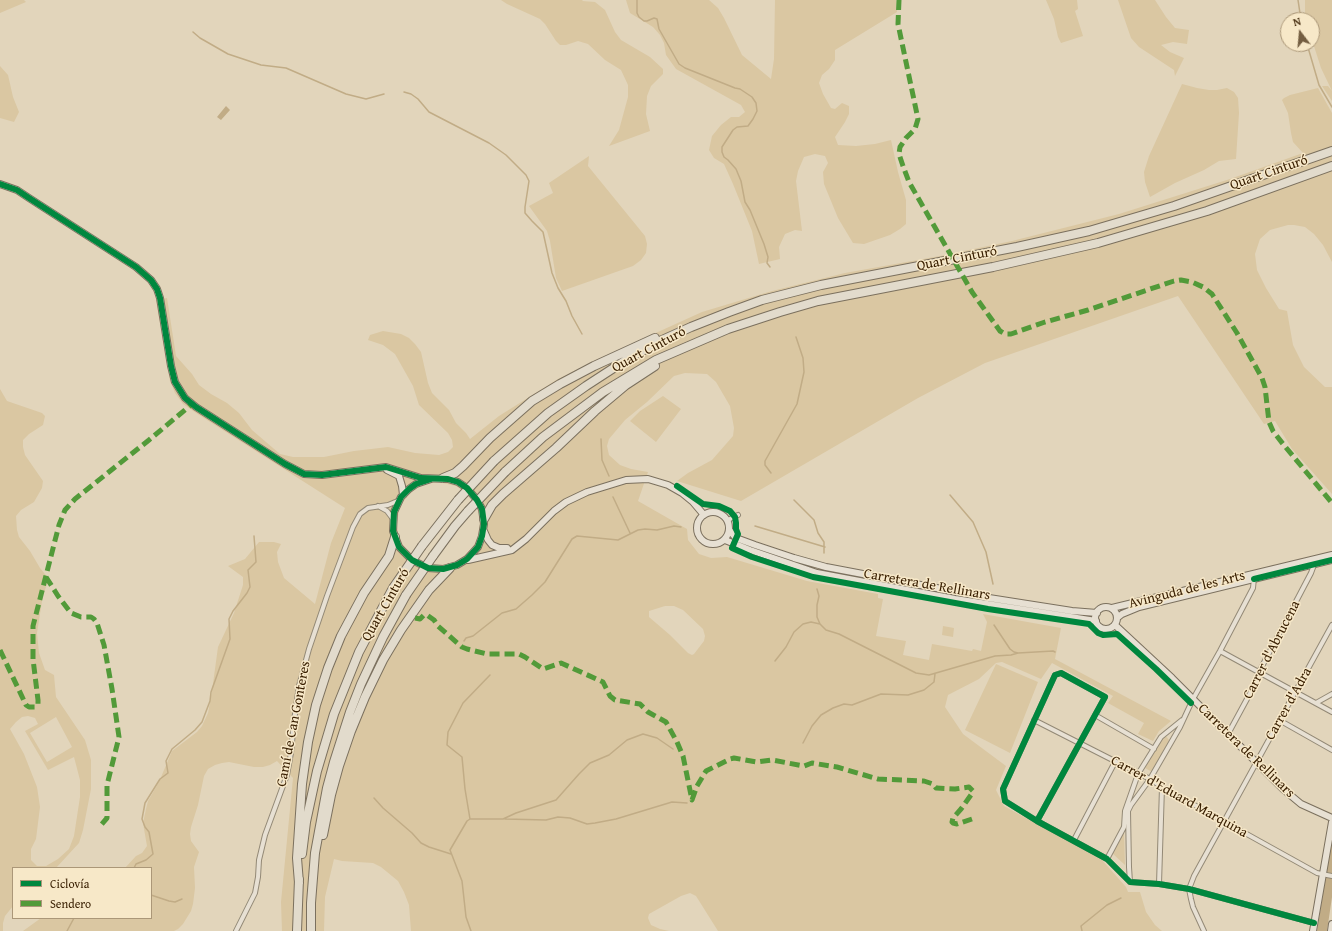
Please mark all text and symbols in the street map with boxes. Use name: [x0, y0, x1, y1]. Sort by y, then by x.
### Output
north arrow: [1280, 12, 1320, 52]
text: N: [1291, 13, 1303, 30]
street label: Quart Cinturó: [1228, 152, 1310, 194]
street label: Quart Cinturó: [915, 243, 999, 275]
street label: Quart Cinturó: [609, 323, 689, 377]
street label: Quart Cinturó: [358, 566, 414, 644]
street label: Carretera de Rellinars: [862, 566, 992, 604]
street label: Avinguda de les Arts: [1127, 567, 1247, 613]
street label: Carrer d'Abrucena: [1240, 598, 1304, 702]
street label: Camí de Can Gonteres: [274, 660, 314, 788]
street label: Carrer d'Adra: [1262, 665, 1316, 743]
street label: Carretera de Rellinars: [1194, 700, 1298, 802]
street label: Carrer d'Eduard Marquina: [1108, 752, 1250, 842]
legend: [12, 867, 152, 919]
text: Ciclovía: [50, 875, 89, 892]
text: Sendero: [50, 895, 91, 912]

